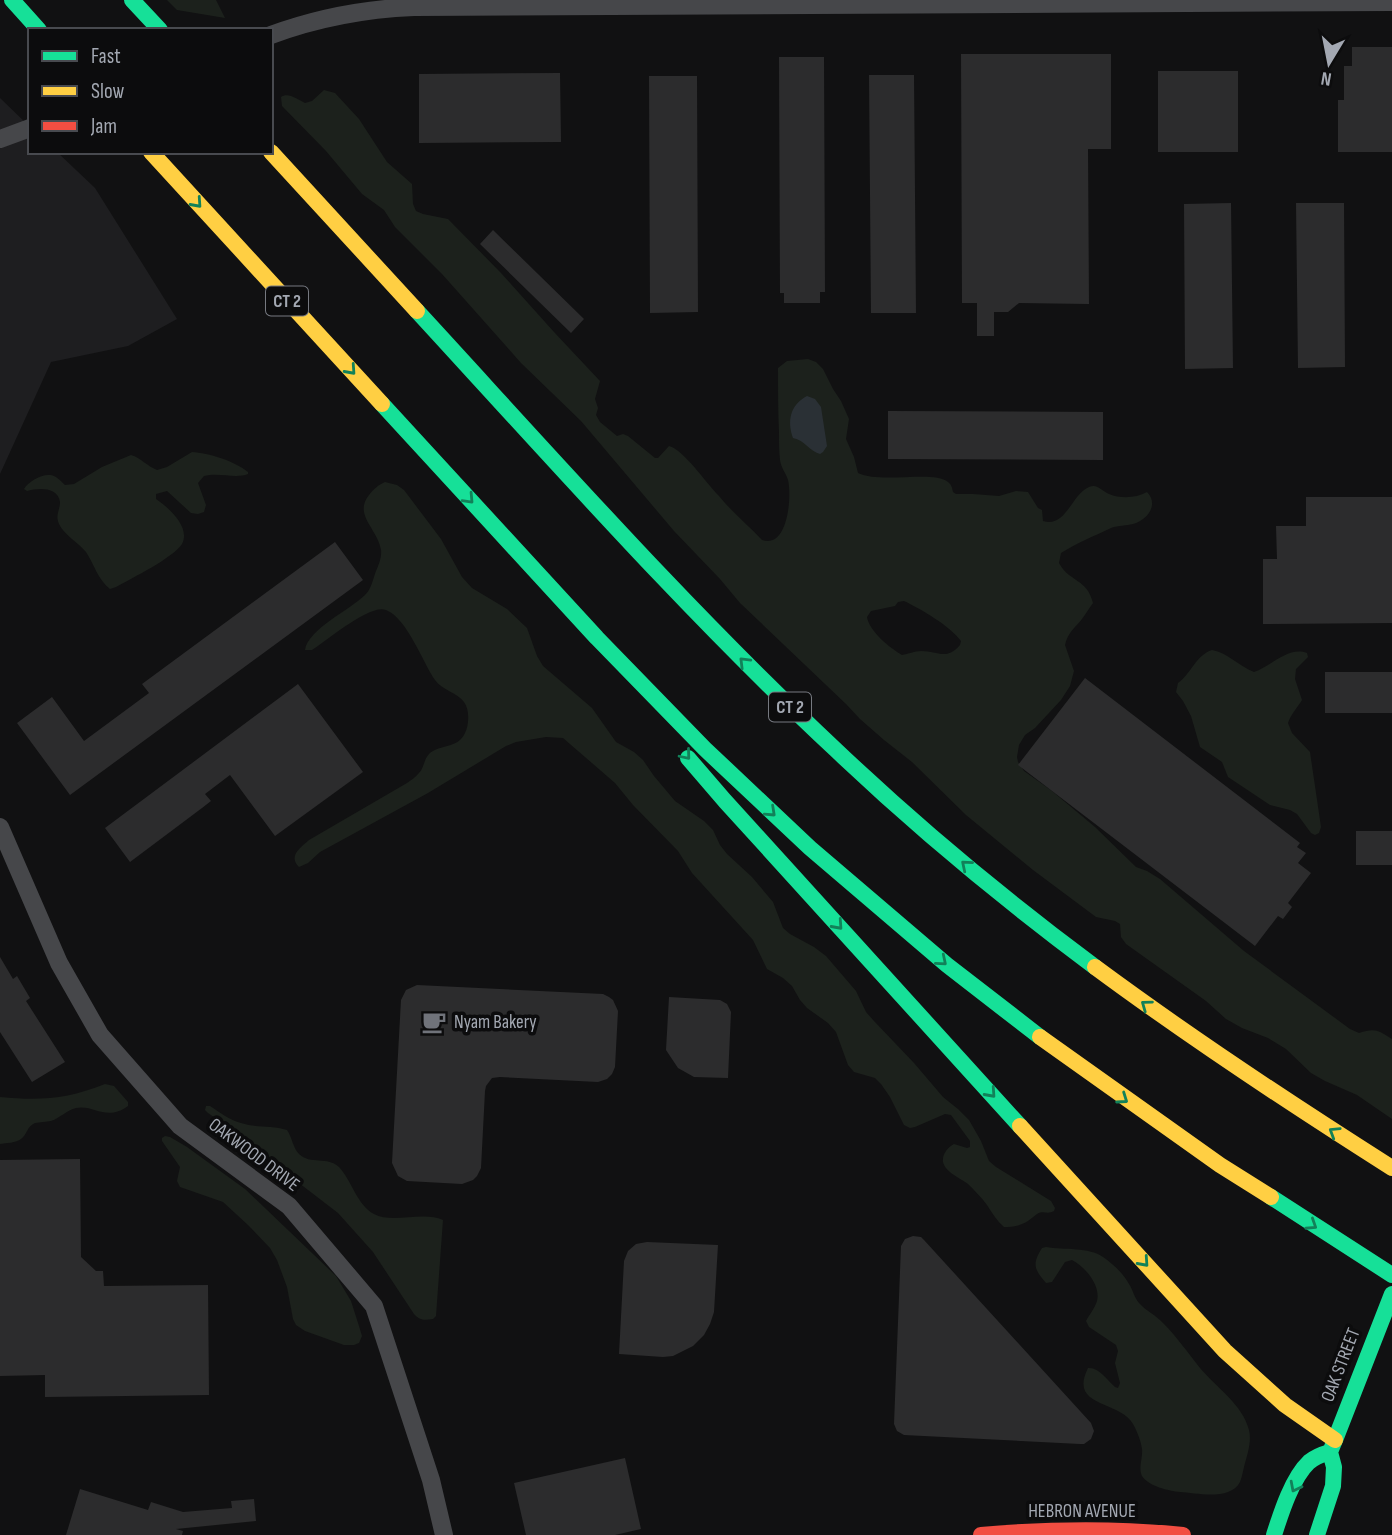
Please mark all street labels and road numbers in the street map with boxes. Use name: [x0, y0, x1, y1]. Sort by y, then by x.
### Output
road number: CT 2: [266, 286, 308, 316]
road number: CT 2: [769, 692, 811, 722]
street label: OAKWOOD DRIVE: [204, 1113, 304, 1197]
street label: OAK STREET: [1316, 1325, 1366, 1405]
street label: HEBRON AVENUE: [1028, 1500, 1136, 1523]

